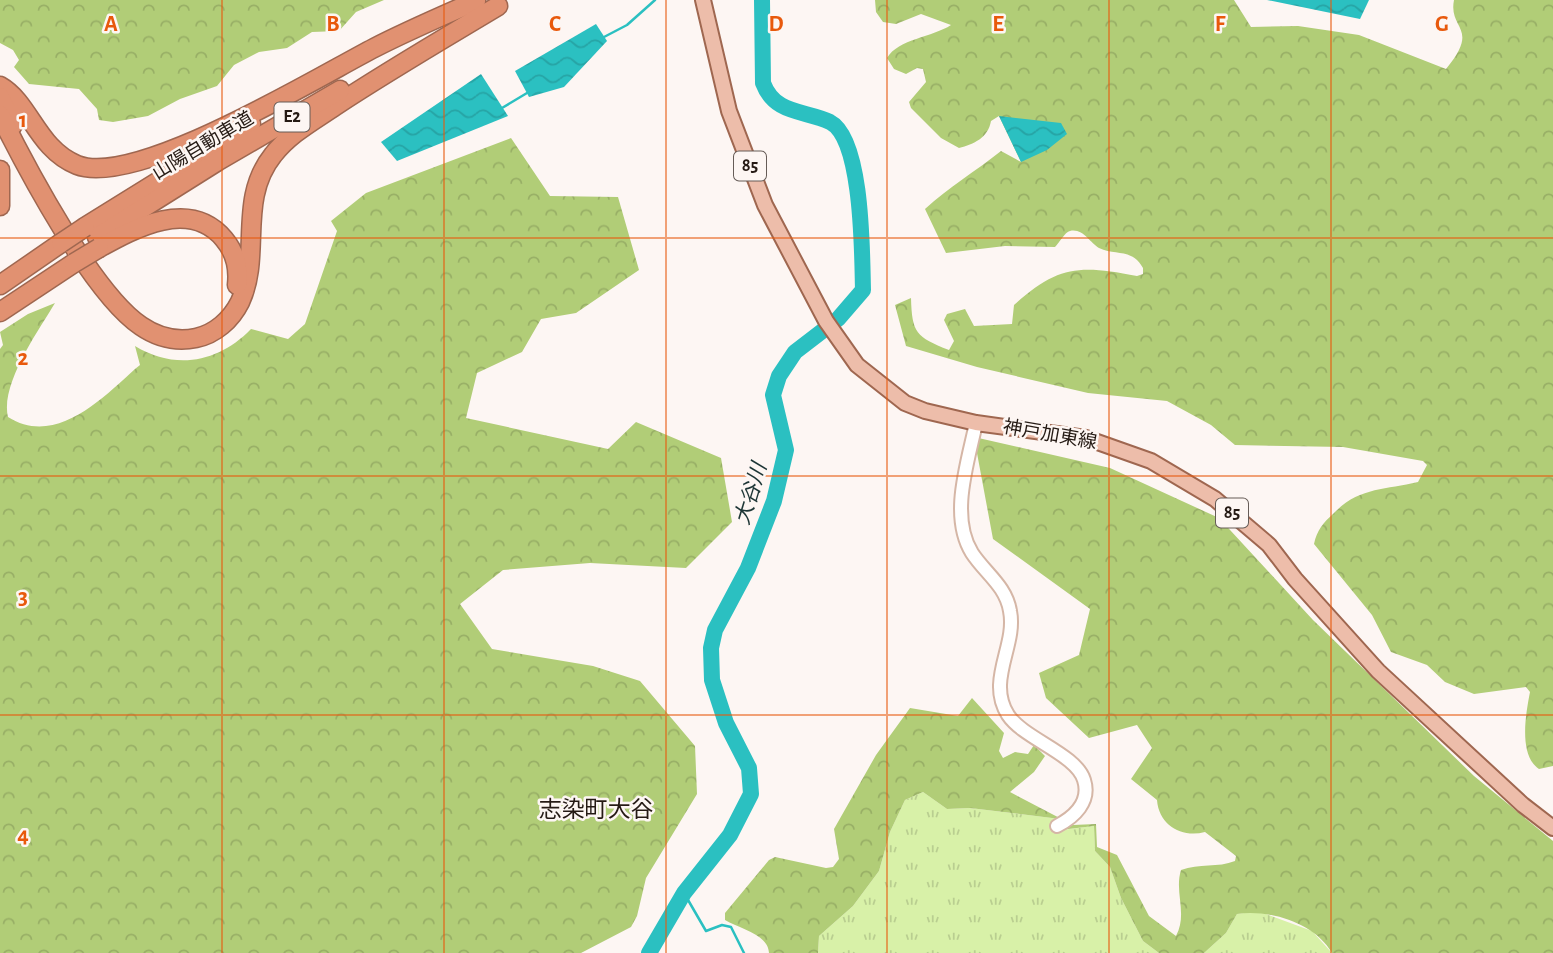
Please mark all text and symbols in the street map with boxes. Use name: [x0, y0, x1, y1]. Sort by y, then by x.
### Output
text: A: [104, 13, 118, 36]
text: B: [326, 13, 340, 36]
text: C: [549, 13, 561, 36]
text: D: [768, 13, 784, 36]
text: E: [992, 13, 1004, 36]
text: F: [1215, 13, 1226, 36]
text: G: [1435, 13, 1449, 36]
road number: E2: [274, 103, 310, 132]
street label: 山陽自動車道: [149, 108, 257, 184]
text: 1: [19, 109, 27, 132]
road number: 85: [734, 152, 766, 181]
text: 2: [18, 347, 29, 370]
street label: 神戸加東線: [1002, 415, 1099, 453]
water label: 大谷川: [731, 459, 771, 527]
road number: 85: [1216, 499, 1248, 528]
text: 3: [18, 586, 28, 609]
district label: 志染町大谷: [539, 797, 654, 822]
text: 4: [17, 824, 29, 847]

